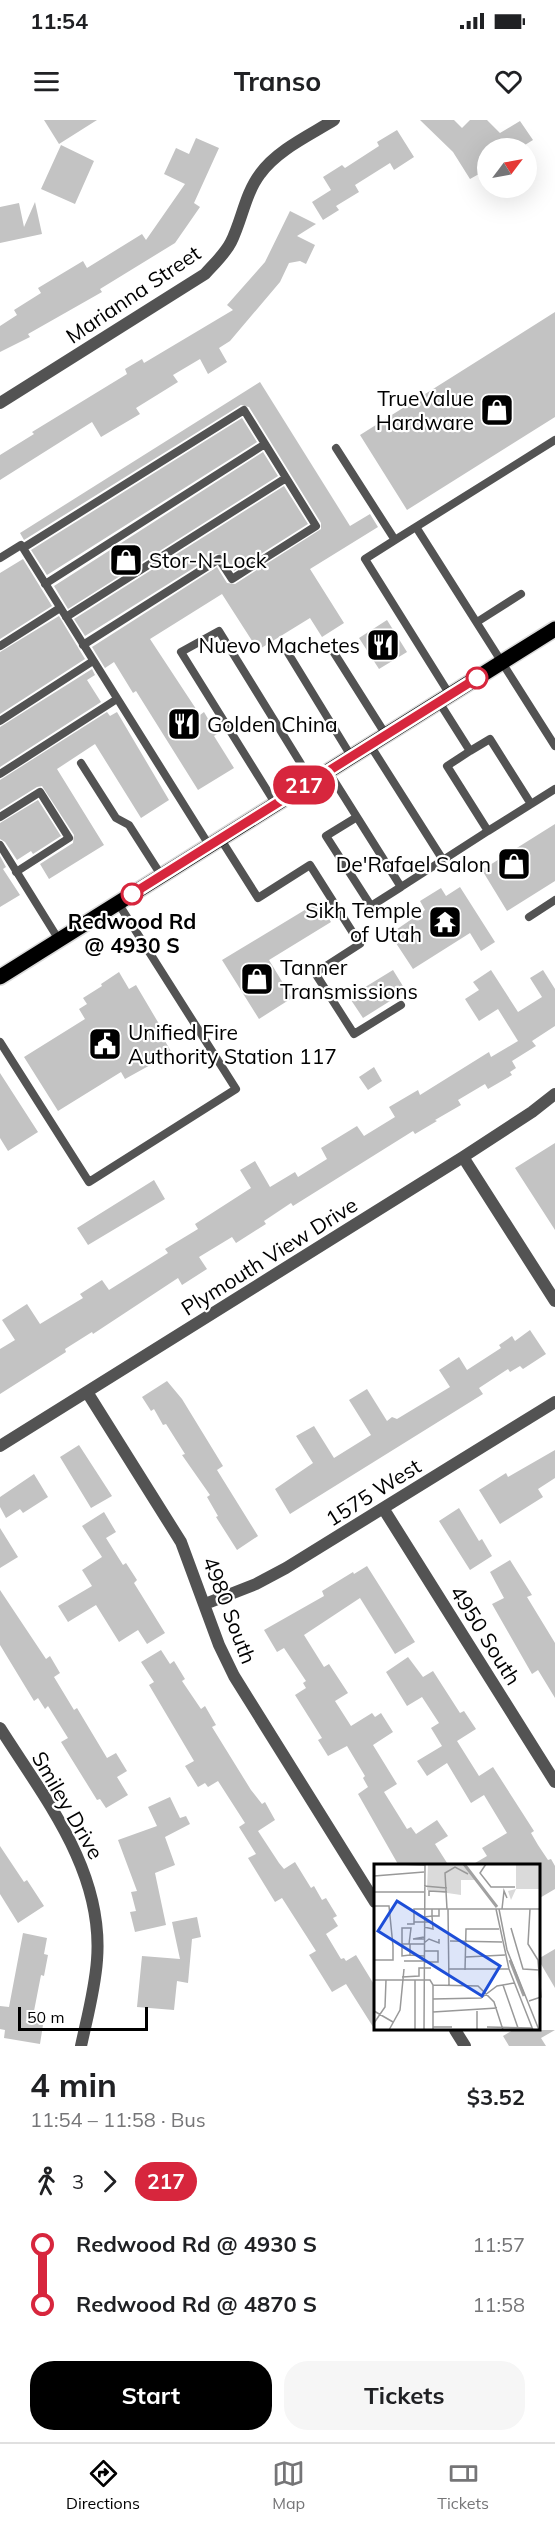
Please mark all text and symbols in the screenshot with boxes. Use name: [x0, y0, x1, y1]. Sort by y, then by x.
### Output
text: 11:54: [30, 7, 88, 35]
text: Transo: [234, 64, 321, 98]
icon: menu: [30, 65, 63, 98]
icon: heart: [492, 65, 525, 98]
north arrow: [477, 138, 537, 198]
map controls: [477, 138, 537, 198]
street label: Marianna Street: [61, 239, 205, 349]
place label: TrueValue Hardware: [376, 385, 474, 435]
shop icon: TrueValue Hardware: [479, 392, 515, 428]
shop icon: Stor-N-Lock: [108, 542, 144, 578]
place label: Stor-N-Lock: [149, 547, 267, 573]
restaurant icon: Nuevo Machetes: [365, 627, 401, 663]
place label: Nuevo Machetes: [199, 632, 360, 658]
unlabelled marker: [466, 667, 488, 689]
restaurant icon: Golden China: [166, 706, 202, 742]
place label: Golden China: [207, 711, 338, 737]
line badge: 217: [270, 766, 338, 804]
text: 217: [285, 772, 323, 798]
shop icon: De'Rafael Salon: [496, 846, 532, 882]
place label: De'Rafael Salon: [336, 851, 491, 877]
marker: Redwood Rd @ 4930 S: [121, 883, 143, 905]
place label: Sikh Temple of Utah: [305, 897, 422, 947]
temple icon: Sikh Temple of Utah: [427, 904, 463, 940]
place label: Redwood Rd @ 4930 S: [68, 908, 196, 958]
place label: Tanner Transmissions: [280, 954, 418, 1004]
shop icon: Tanner Transmissions: [239, 961, 275, 997]
place label: Unified Fire Authority Station 117: [128, 1019, 337, 1069]
public building icon: Unified Fire Authority Station 117: [87, 1026, 123, 1062]
street label: Plymouth View Drive: [176, 1191, 362, 1321]
street label: 1575 West: [321, 1453, 425, 1531]
street label: 4980 South: [198, 1553, 262, 1667]
street label: 4950 South: [445, 1580, 527, 1690]
street label: Smiley Drive: [27, 1746, 109, 1864]
inset map: [374, 1864, 540, 2031]
scale bar: [18, 2004, 148, 2032]
text: 50 m: [27, 2007, 64, 2027]
text: 4 min: [30, 2064, 117, 2105]
text: $3.52: [467, 2083, 525, 2111]
text: 11:54 – 11:58 · Bus: [30, 2107, 206, 2132]
icon: walk: [30, 2165, 63, 2198]
icon: forward: [93, 2165, 126, 2198]
text: 217: [147, 2168, 185, 2194]
text: 3: [72, 2169, 84, 2194]
text: Redwood Rd @ 4930 S: [76, 2230, 317, 2258]
text: 11:57: [472, 2232, 525, 2257]
text: Redwood Rd @ 4870 S: [76, 2290, 317, 2318]
text: 11:58: [472, 2292, 525, 2317]
button: Start: [30, 2361, 272, 2430]
button: Tickets: [284, 2361, 525, 2430]
tab: Directions: [66, 2457, 140, 2513]
tab: Map: [272, 2457, 305, 2513]
tab: Tickets: [437, 2457, 489, 2513]

